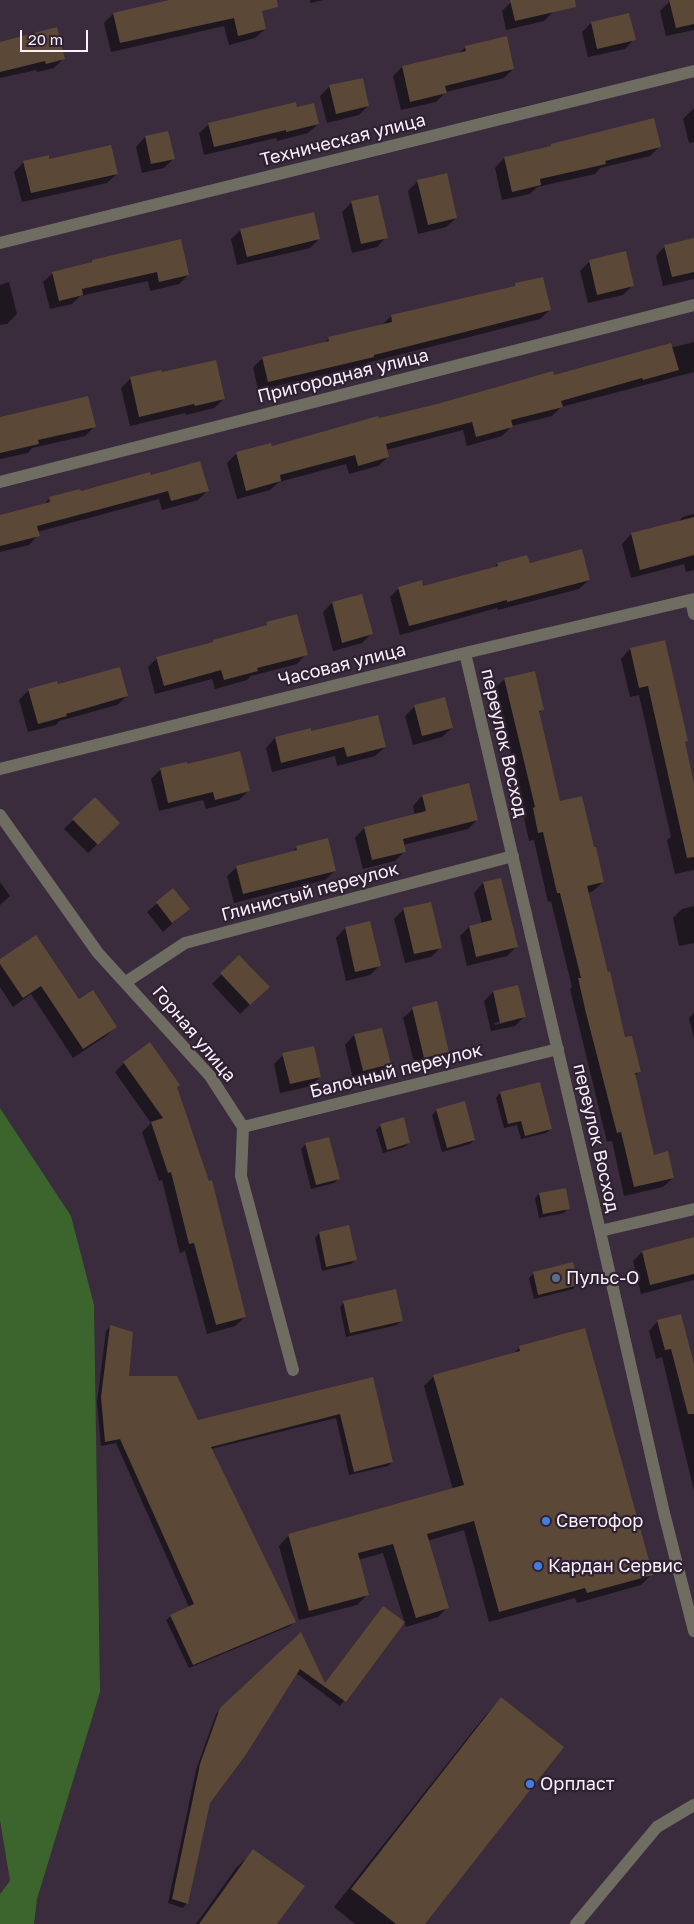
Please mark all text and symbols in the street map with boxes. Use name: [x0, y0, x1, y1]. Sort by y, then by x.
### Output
scale bar: [22, 20, 90, 52]
text: 20 m: [28, 30, 63, 48]
street label: Техническая улица: [258, 109, 428, 171]
street label: Пригородная улица: [255, 344, 431, 408]
street label: Часовая улица: [276, 639, 408, 691]
street label: переулок Восход: [476, 667, 532, 819]
street label: Глинистый переулок: [219, 858, 401, 926]
street label: Горная улица: [148, 982, 240, 1086]
street label: Балочный переулок: [308, 1039, 484, 1103]
street label: переулок Восход: [568, 1062, 624, 1214]
place label: Пульс-О: [566, 1267, 639, 1289]
marker: Пульс-О: [550, 1272, 562, 1284]
place label: Светофор: [556, 1510, 643, 1532]
marker: Светофор: [540, 1515, 552, 1527]
place label: Кардан Сервис: [548, 1555, 683, 1577]
marker: Кардан Сервис: [532, 1560, 544, 1572]
place label: Орпласт: [540, 1773, 615, 1795]
marker: Орпласт: [524, 1778, 536, 1790]

